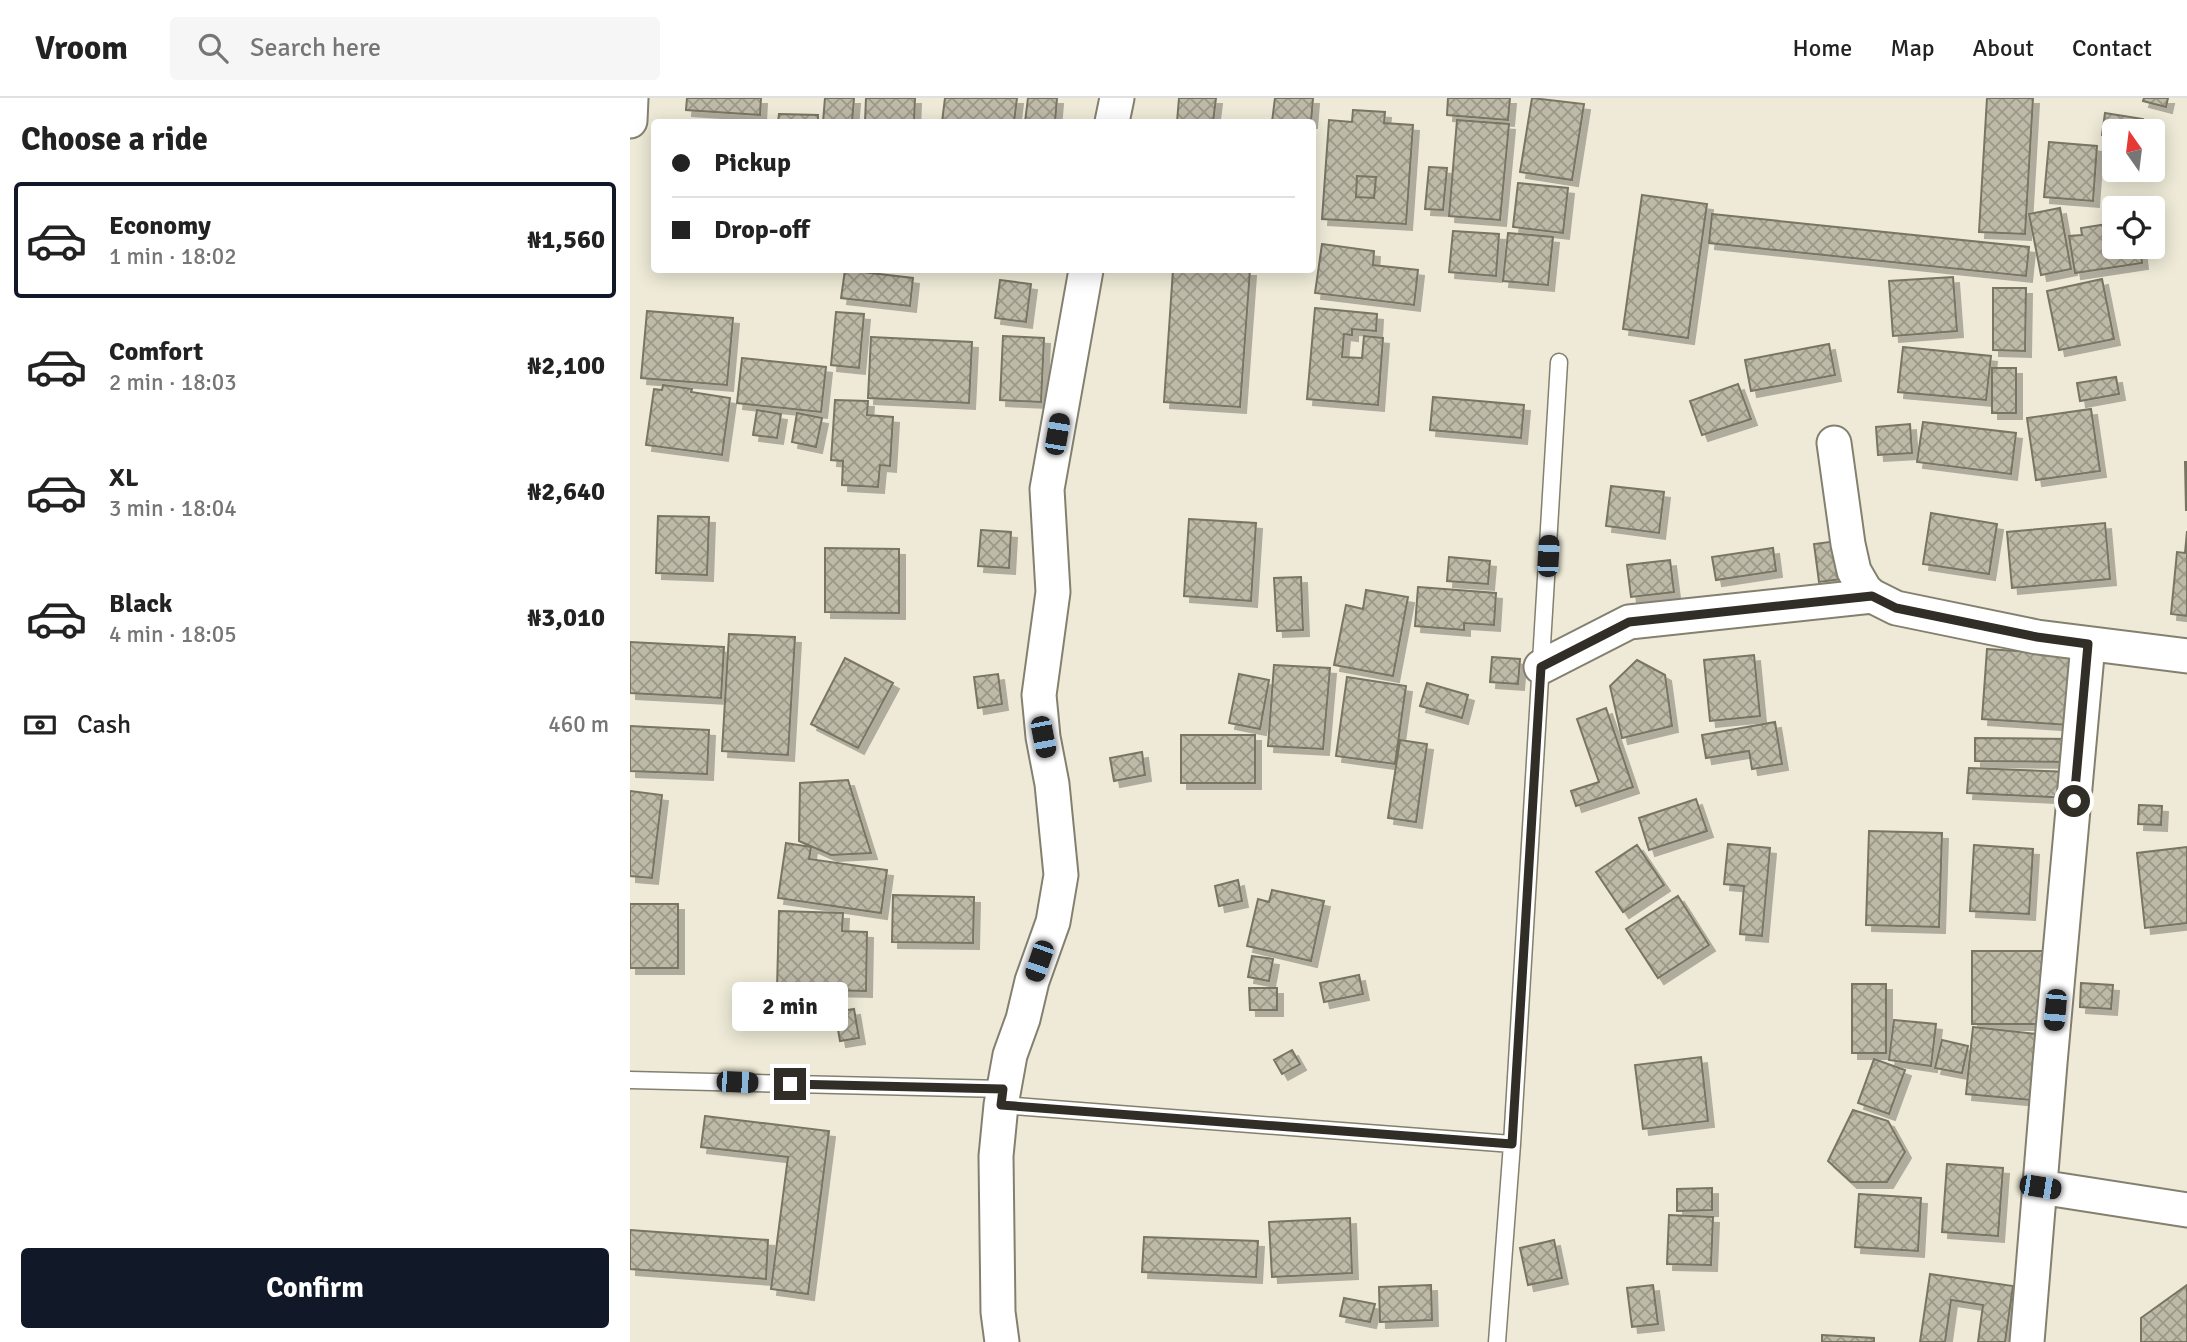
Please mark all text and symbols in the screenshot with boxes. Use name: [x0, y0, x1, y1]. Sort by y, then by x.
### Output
search box: [170, 17, 660, 80]
text: Vroom: [35, 28, 128, 69]
icon: search: [194, 29, 232, 67]
text: Search here: [250, 32, 381, 64]
text: Home: [1792, 33, 1852, 63]
text: Map: [1890, 33, 1935, 63]
text: About: [1973, 33, 2034, 63]
text: Contact: [2072, 33, 2152, 63]
north arrow: [2102, 119, 2165, 182]
map controls: [2102, 119, 2165, 259]
text: Choose a ride: [21, 120, 208, 159]
text: Pickup: [714, 147, 791, 179]
button: locate: [2102, 196, 2165, 259]
icon: car: [25, 209, 88, 272]
text: Economy: [109, 210, 211, 242]
text: Drop-off: [714, 214, 810, 246]
text: ₦1,560: [527, 224, 605, 256]
text: 1 min · 18:02: [109, 242, 237, 271]
icon: car: [25, 335, 88, 398]
text: Comfort: [109, 336, 203, 368]
text: ₦2,100: [527, 350, 605, 382]
text: 2 min · 18:03: [109, 368, 237, 397]
car: [1044, 411, 1071, 457]
icon: car: [25, 461, 88, 524]
text: XL: [109, 462, 139, 494]
text: ₦2,640: [527, 476, 605, 508]
text: 3 min · 18:04: [109, 494, 237, 523]
car: [1537, 534, 1560, 578]
icon: car: [25, 587, 88, 650]
text: Black: [109, 588, 172, 620]
text: ₦3,010: [527, 602, 605, 634]
text: 4 min · 18:05: [109, 620, 237, 649]
icon: cash: [21, 706, 59, 744]
text: Cash: [77, 709, 131, 741]
text: 460 m: [548, 710, 609, 739]
car: [1029, 714, 1058, 760]
route start: [2058, 785, 2090, 817]
car: [1023, 938, 1056, 984]
callout: 2 min: [732, 982, 848, 1032]
car: [2043, 988, 2068, 1032]
text: 2 min: [762, 992, 818, 1021]
route end: [774, 1068, 806, 1100]
car: [716, 1071, 759, 1093]
car: [2018, 1173, 2063, 1201]
button: Confirm: [21, 1248, 609, 1328]

